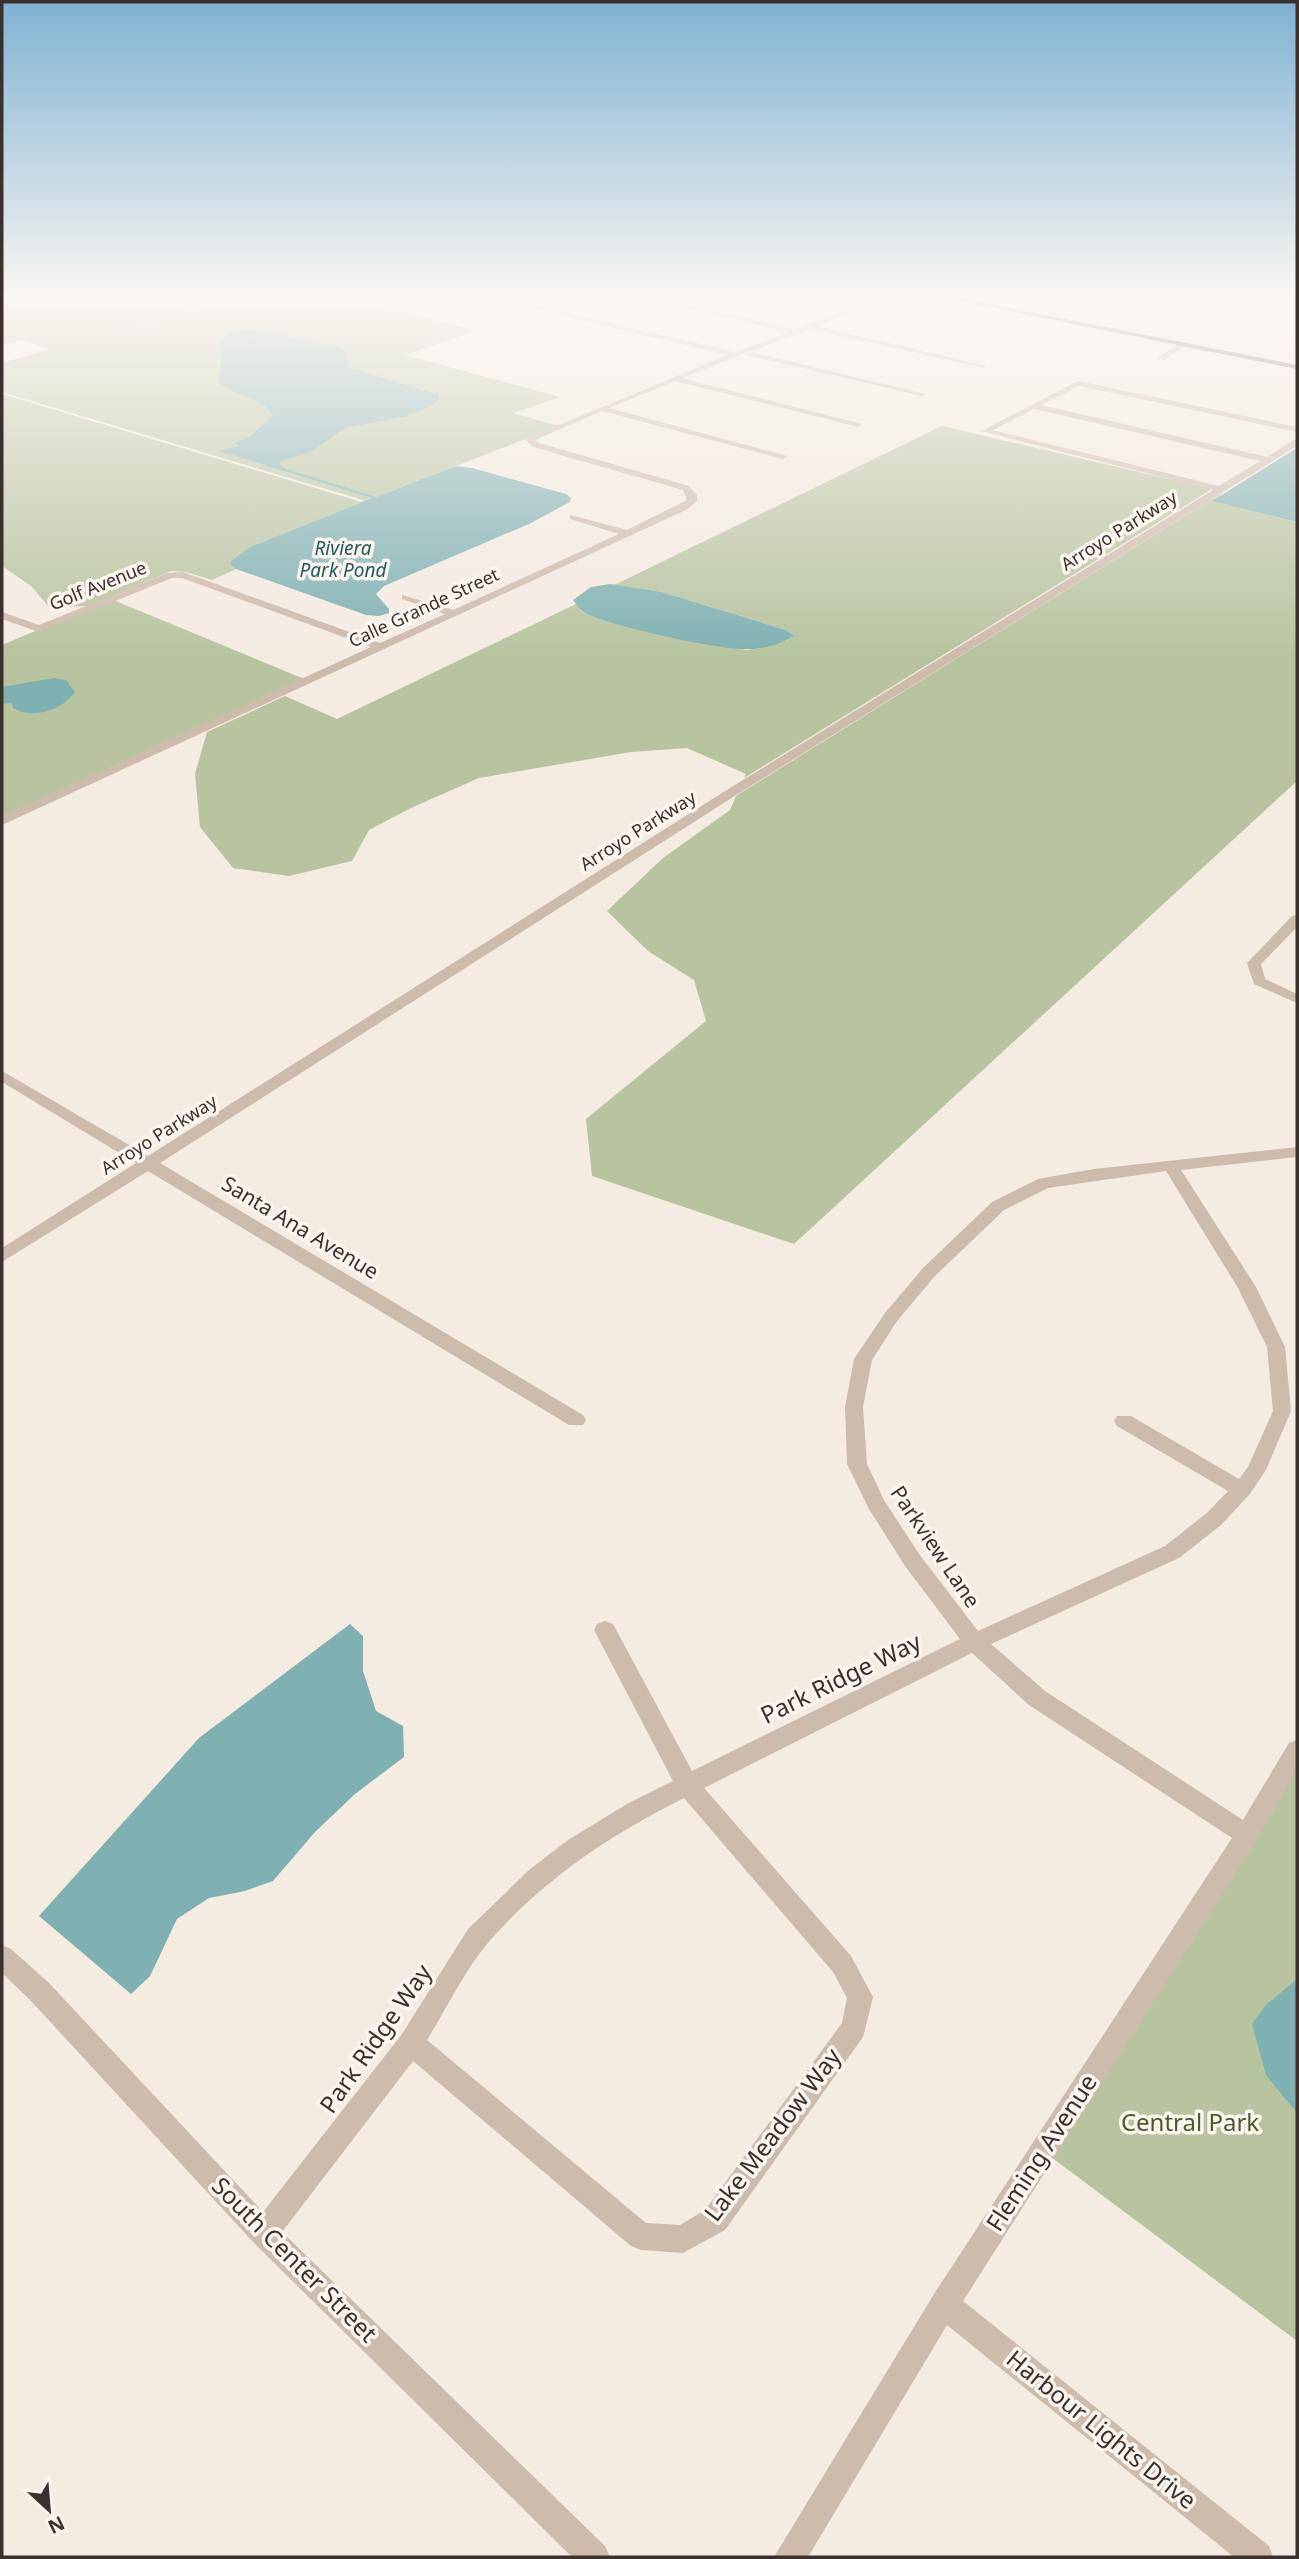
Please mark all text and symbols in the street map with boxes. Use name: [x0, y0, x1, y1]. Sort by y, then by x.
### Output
street label: Arroyo Parkway: [1056, 484, 1182, 576]
water label: Riviera Park Pond: [300, 535, 387, 583]
street label: Golf Avenue: [46, 555, 150, 615]
street label: Calle Grande Street: [345, 562, 503, 652]
street label: Arroyo Parkway: [575, 784, 701, 876]
street label: Arroyo Parkway: [96, 1088, 222, 1180]
street label: Santa Ana Avenue: [217, 1169, 384, 1285]
street label: Parkview Lane: [885, 1480, 987, 1613]
street label: Park Ridge Way: [754, 1624, 927, 1731]
street label: Park Ridge Way: [311, 1956, 439, 2119]
street label: Lake Meadow Way: [696, 2040, 848, 2227]
street label: Fleming Avenue: [978, 2067, 1104, 2237]
park label: Central Park: [1121, 2105, 1259, 2138]
street label: South Center Street: [205, 2169, 385, 2349]
street label: Harbour Lights Drive: [1000, 2342, 1204, 2516]
north arrow: [14, 2475, 84, 2545]
text: N: [44, 2510, 69, 2540]

